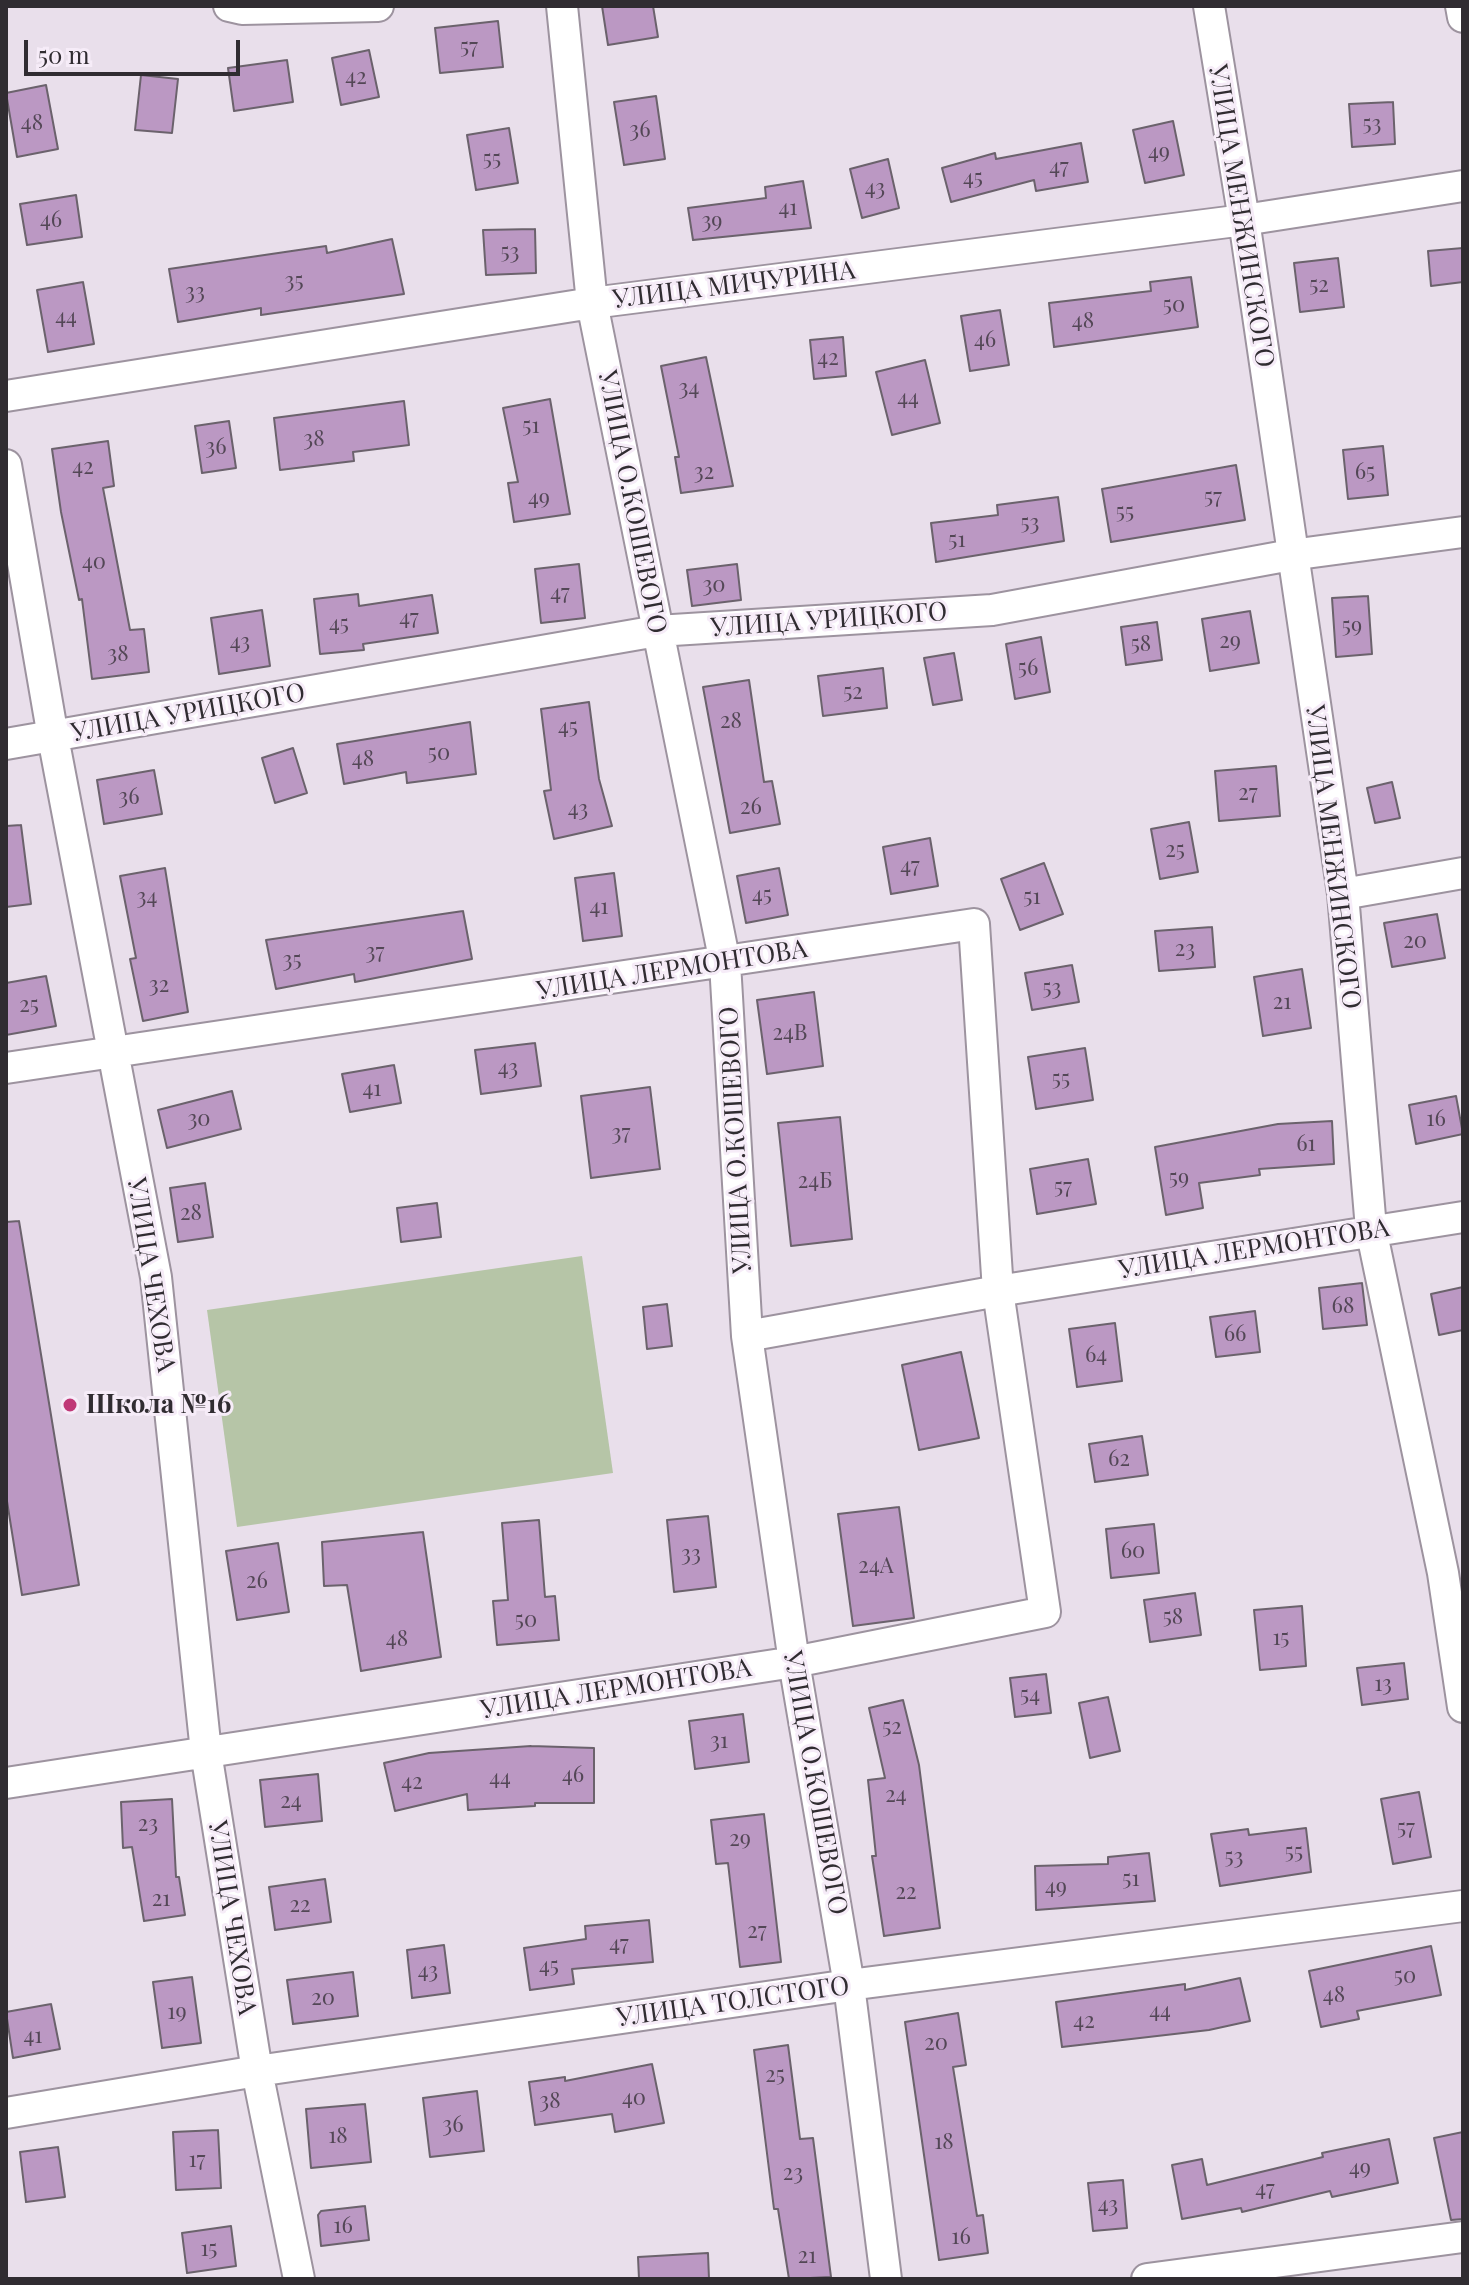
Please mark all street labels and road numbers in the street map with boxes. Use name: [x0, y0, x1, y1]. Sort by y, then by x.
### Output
street label: УЛИЦА МЕНЖИНСКОГО: [1202, 62, 1280, 370]
street label: УЛИЦА МИЧУРИНА: [611, 255, 857, 315]
street label: УЛИЦА О.КОШЕВОГО: [591, 368, 673, 636]
street label: УЛИЦА УРИЦКОГО: [710, 596, 948, 644]
street label: УЛИЦА УРИЦКОГО: [69, 677, 307, 749]
street label: УЛИЦА МЕНЖИНСКОГО: [1299, 703, 1367, 1011]
street label: УЛИЦА ЛЕРМОНТОВА: [534, 933, 810, 1007]
street label: УЛИЦА О.КОШЕВОГО: [713, 1006, 759, 1274]
street label: УЛИЦА ЧЕХОВА: [120, 1176, 182, 1374]
street label: УЛИЦА ЛЕРМОНТОВА: [1116, 1212, 1392, 1286]
street label: УЛИЦА О.КОШЕВОГО: [776, 1649, 854, 1917]
street label: УЛИЦА ЛЕРМОНТОВА: [478, 1652, 754, 1726]
street label: УЛИЦА ЧЕХОВА: [201, 1819, 263, 2017]
street label: УЛИЦА ТОЛСТОГО: [615, 1970, 851, 2034]

